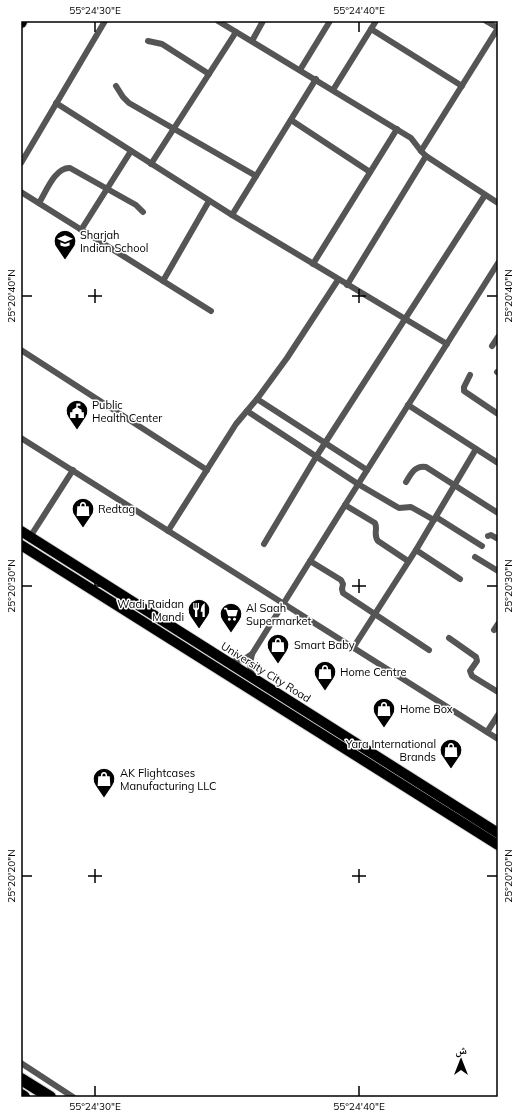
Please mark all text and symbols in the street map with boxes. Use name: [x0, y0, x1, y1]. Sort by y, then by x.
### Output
text: 55°24'30"E: [69, 4, 121, 17]
text: 55°24'40"E: [333, 4, 385, 17]
school or university icon: Sharjah Indian School: [52, 228, 78, 261]
place label: Sharjah Indian School: [80, 228, 148, 255]
text: 25°20'40"N: [5, 269, 18, 323]
text: 25°20'40"N: [502, 269, 515, 323]
public building icon: Public Health Center: [64, 398, 90, 431]
place label: Public Health Center: [92, 398, 162, 425]
shop icon: Redtag: [70, 496, 96, 529]
place label: Redtag: [98, 502, 135, 516]
text: 25°20'30"N: [5, 559, 18, 613]
text: 25°20'30"N: [502, 559, 515, 613]
place label: Wadi Raidan Mandi: [117, 597, 184, 624]
restaurant icon: Wadi Raidan Mandi: [186, 597, 212, 630]
supermarket icon: Al Saah Supermarket: [218, 601, 244, 634]
place label: Al Saah Supermarket: [246, 601, 312, 628]
shop icon: Smart Baby: [265, 632, 291, 665]
place label: Smart Baby: [294, 638, 355, 652]
street label: University City Road: [219, 639, 313, 705]
shop icon: Home Centre: [312, 659, 338, 692]
place label: Home Centre: [340, 665, 407, 679]
shop icon: Home Box: [371, 696, 397, 729]
place label: Home Box: [400, 702, 453, 716]
place label: Yara International Brands: [345, 737, 436, 764]
shop icon: Yara International Brands: [438, 737, 464, 770]
shop icon: AK Flightcases Manufacturing LLC: [91, 766, 117, 799]
place label: AK Flightcases Manufacturing LLC: [120, 766, 216, 793]
text: 25°20'20"N: [5, 849, 18, 903]
text: 25°20'20"N: [502, 849, 515, 903]
north arrow: [441, 1040, 481, 1080]
text: ش: [455, 1043, 467, 1058]
text: 55°24'30"E: [69, 1100, 121, 1113]
text: 55°24'40"E: [333, 1100, 385, 1113]

